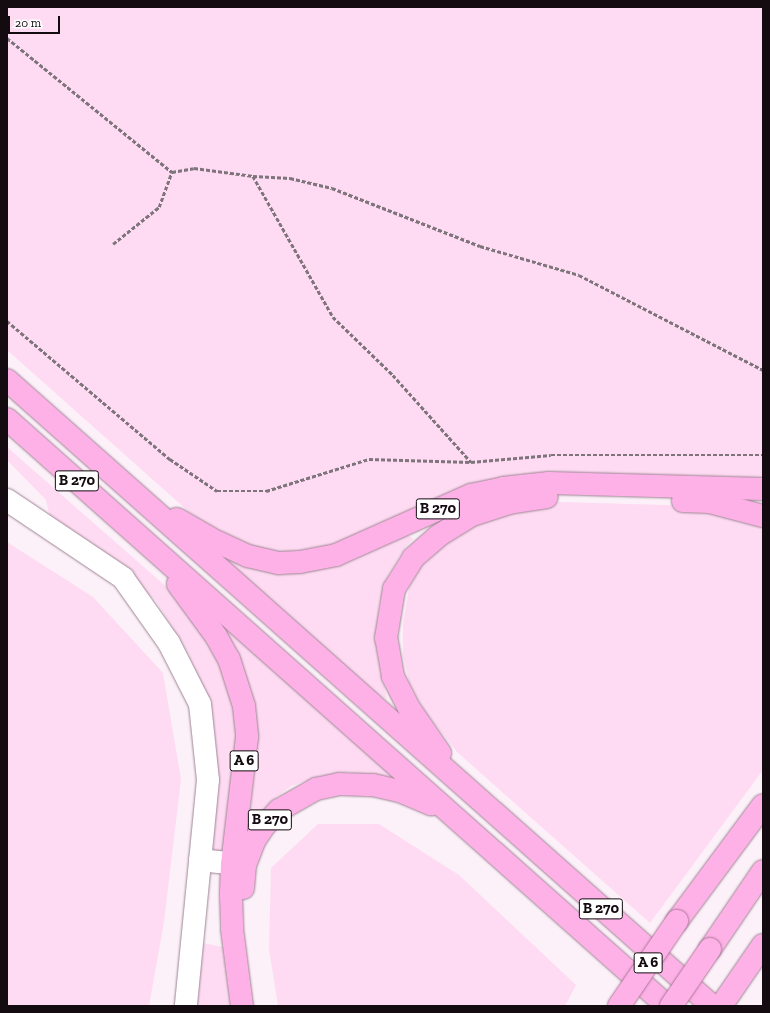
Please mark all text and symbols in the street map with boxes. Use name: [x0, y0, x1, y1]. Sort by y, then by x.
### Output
scale bar: [10, 8, 62, 34]
text: 20 m: [15, 16, 41, 30]
road number: B 270: [54, 468, 100, 494]
road number: B 270: [415, 496, 461, 522]
road number: A 6: [229, 748, 259, 774]
road number: B 270: [247, 807, 293, 833]
road number: B 270: [578, 896, 624, 922]
road number: A 6: [633, 950, 663, 976]

